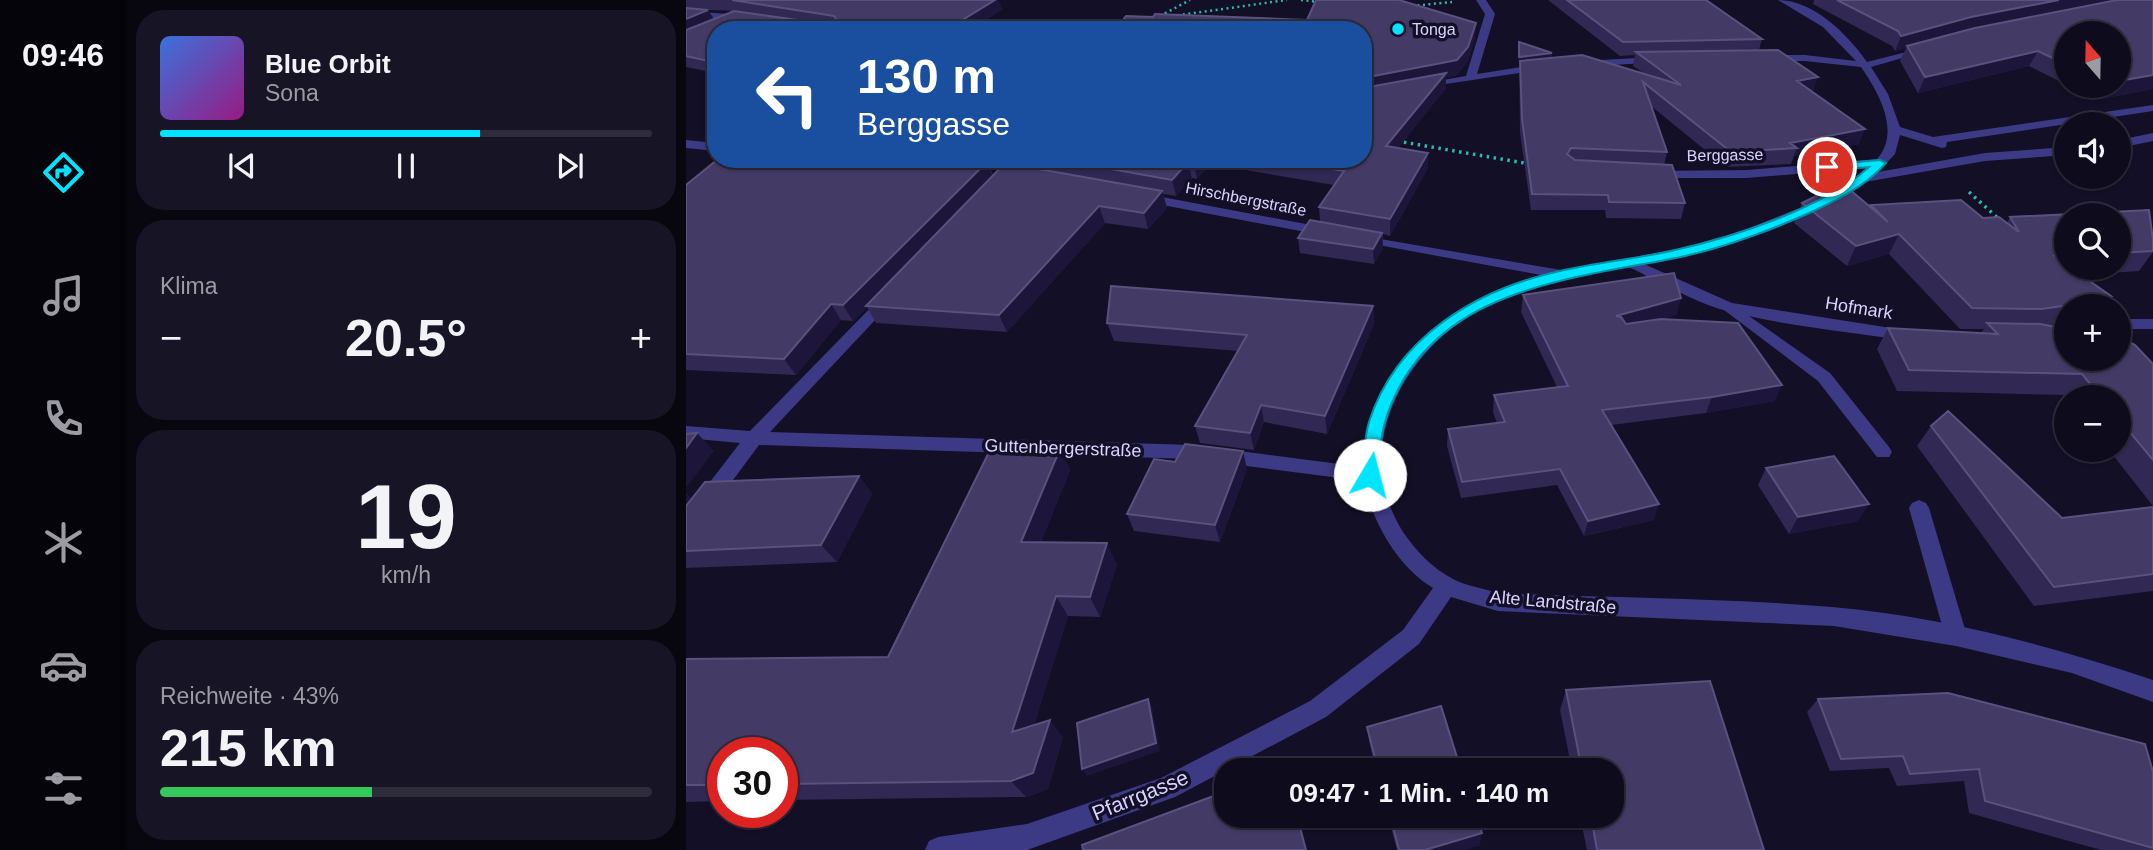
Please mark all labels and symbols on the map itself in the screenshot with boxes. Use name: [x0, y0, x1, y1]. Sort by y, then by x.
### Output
marker: Tonga: [1390, 21, 1406, 37]
place label: Tonga: [1412, 21, 1456, 38]
north arrow: [2054, 21, 2132, 98]
pin: [1797, 137, 1857, 197]
street label: Berggasse: [1687, 146, 1763, 164]
street label: Hirschbergstraße: [1184, 179, 1308, 219]
street label: Hofmark: [1824, 293, 1895, 323]
street label: Guttenbergerstraße: [984, 435, 1142, 461]
position arrow: [1333, 438, 1407, 512]
street label: Alte Landstraße: [1489, 587, 1617, 617]
speed limit sign: 30: [707, 737, 798, 828]
street label: Pfarrgasse: [1089, 765, 1191, 825]

